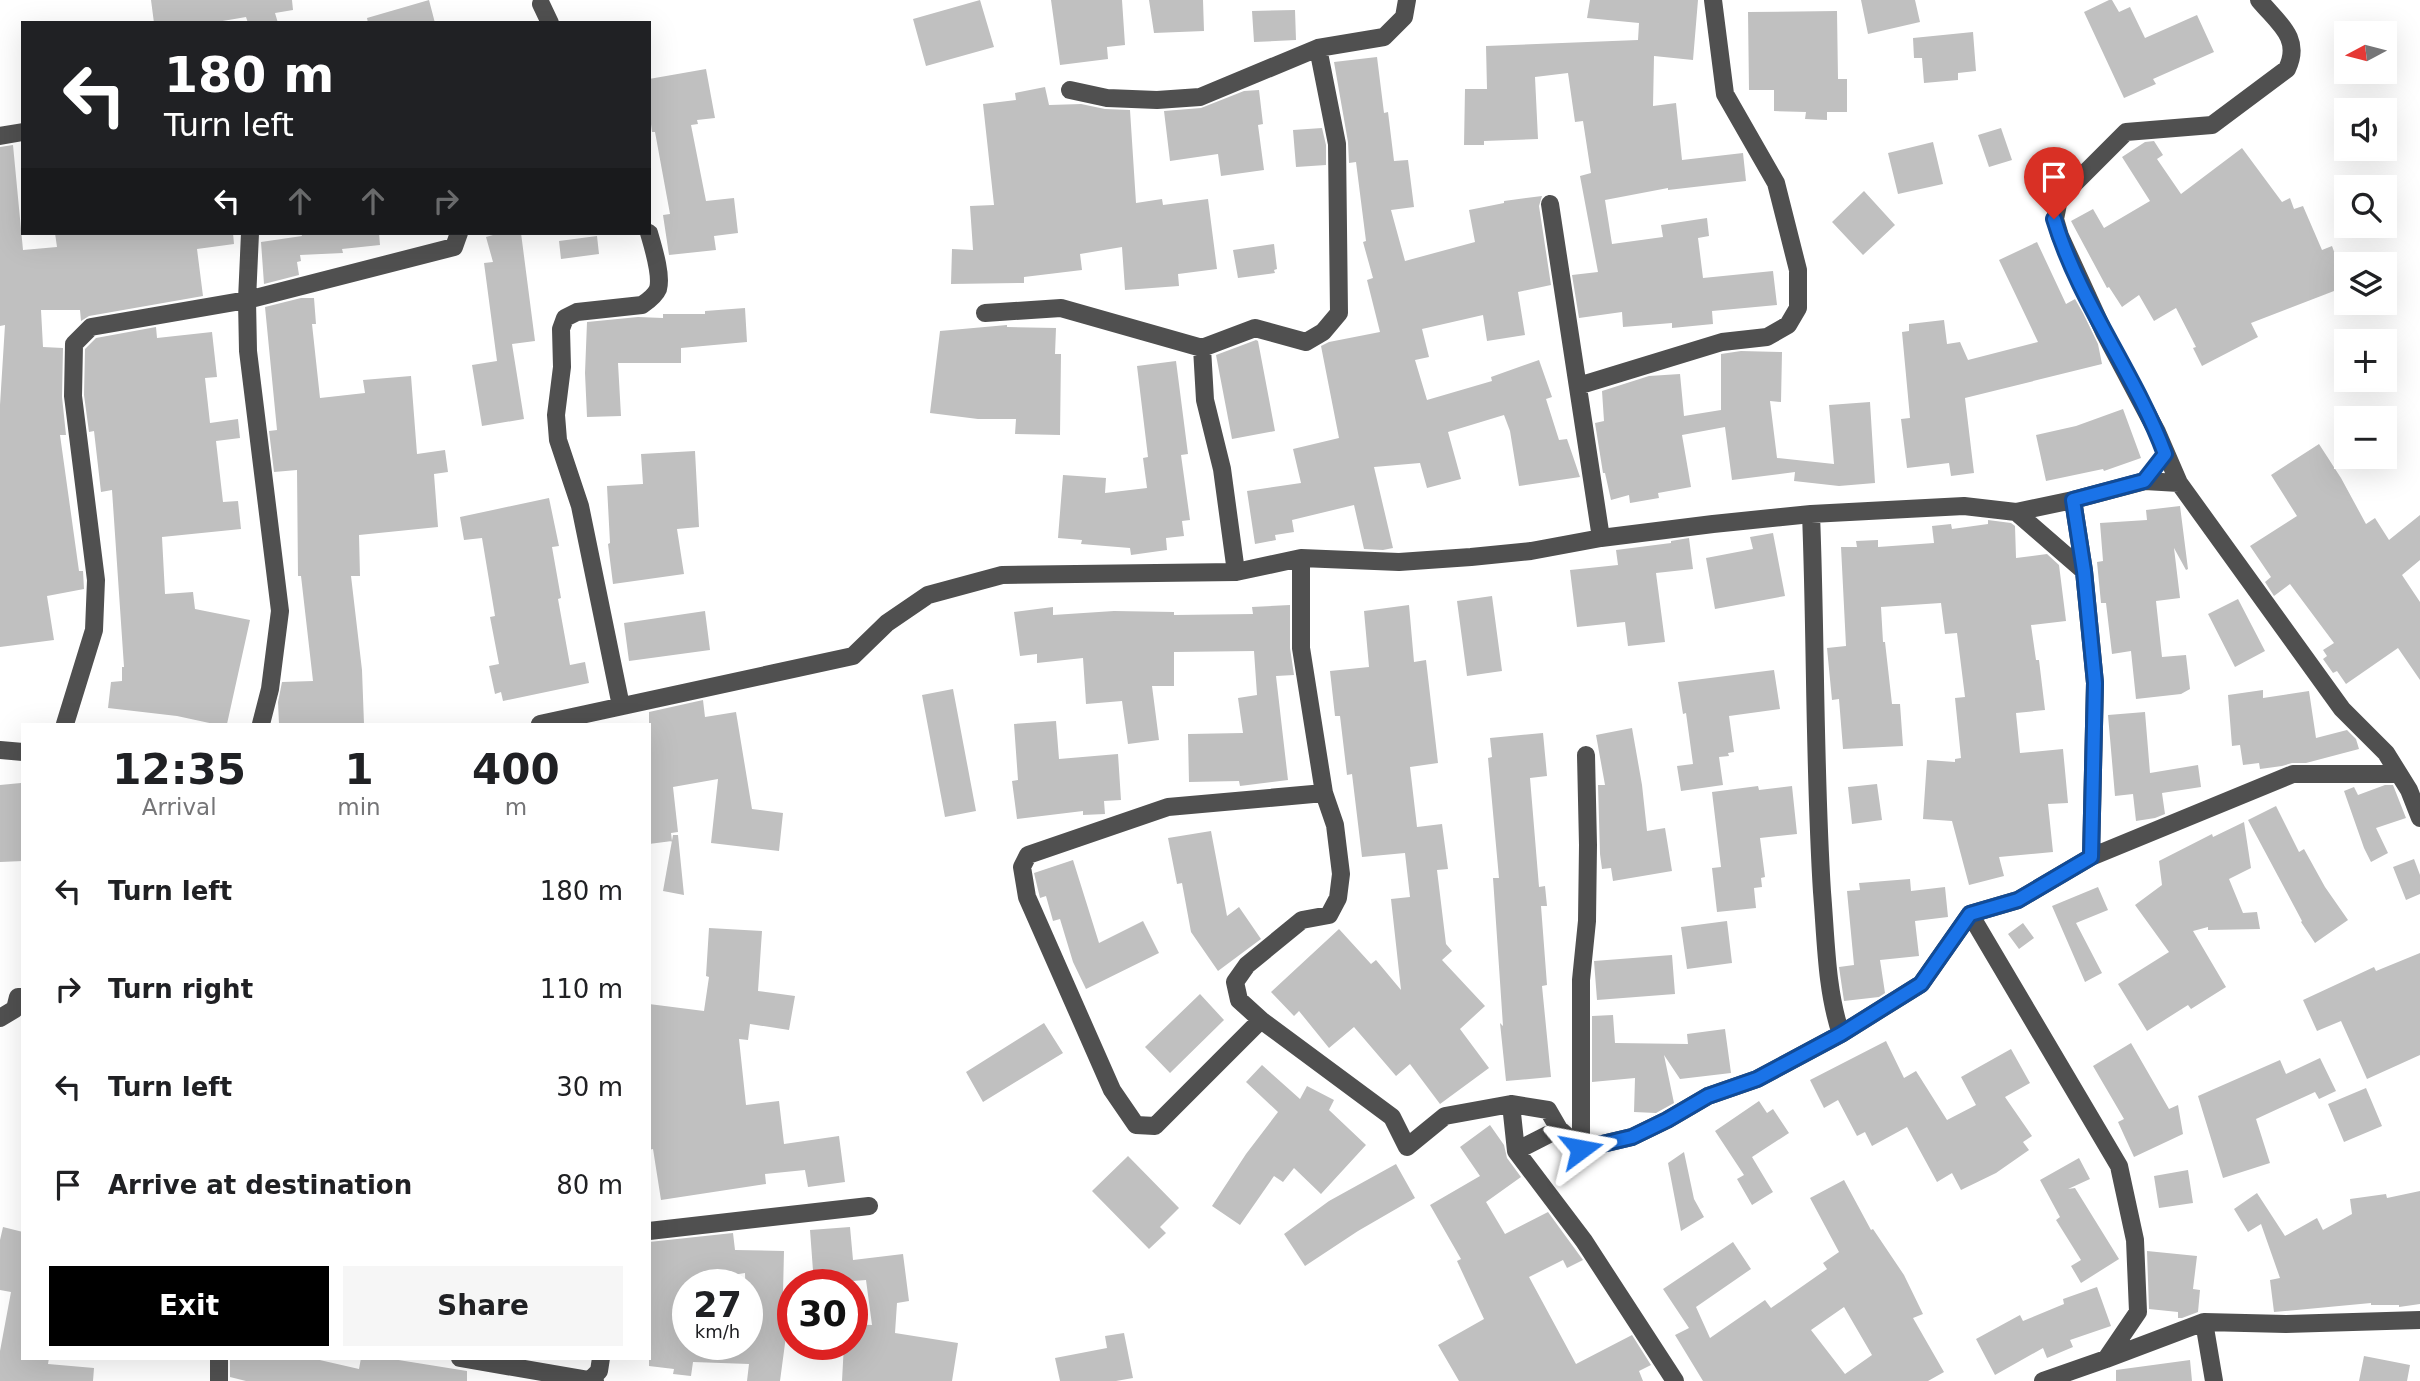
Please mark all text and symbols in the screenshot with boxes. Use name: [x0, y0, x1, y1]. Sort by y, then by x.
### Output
north arrow: [2334, 21, 2398, 84]
map controls: [2334, 21, 2397, 469]
text: 180 m: [164, 47, 334, 104]
icon: left: [49, 49, 140, 140]
button: sound: [2334, 98, 2397, 161]
text: Turn left: [164, 106, 294, 144]
pin: [2024, 147, 2084, 219]
icon: arrive: [2035, 158, 2073, 196]
button: search: [2334, 175, 2397, 238]
icon: left: [208, 182, 246, 220]
icon: ahead: [281, 182, 319, 220]
icon: ahead: [354, 182, 392, 220]
icon: right: [427, 182, 465, 220]
button: layers: [2334, 252, 2397, 315]
button: +: [2334, 329, 2397, 392]
button: −: [2334, 406, 2397, 469]
text: 12:35: [112, 745, 246, 794]
text: 1: [344, 745, 374, 794]
text: 400: [472, 745, 560, 794]
text: Arrival: [142, 794, 217, 820]
text: min: [337, 794, 381, 820]
text: m: [505, 794, 527, 820]
icon: left: [49, 872, 87, 910]
text: Turn left: [108, 876, 232, 906]
text: 180 m: [540, 876, 623, 906]
icon: right: [49, 970, 87, 1008]
text: Turn right: [108, 974, 253, 1004]
text: 110 m: [540, 974, 623, 1004]
icon: left: [49, 1068, 87, 1106]
text: Turn left: [108, 1072, 232, 1102]
text: 30 m: [556, 1072, 623, 1102]
position arrow: [1544, 1112, 1618, 1186]
icon: arrive: [49, 1166, 87, 1204]
text: Arrive at destination: [108, 1170, 412, 1200]
text: 80 m: [556, 1170, 623, 1200]
button: Exit: [49, 1266, 329, 1346]
button: Share: [343, 1266, 623, 1346]
speed limit sign: 30: [777, 1269, 868, 1360]
text: 27: [693, 1285, 742, 1325]
text: km/h: [695, 1321, 740, 1342]

